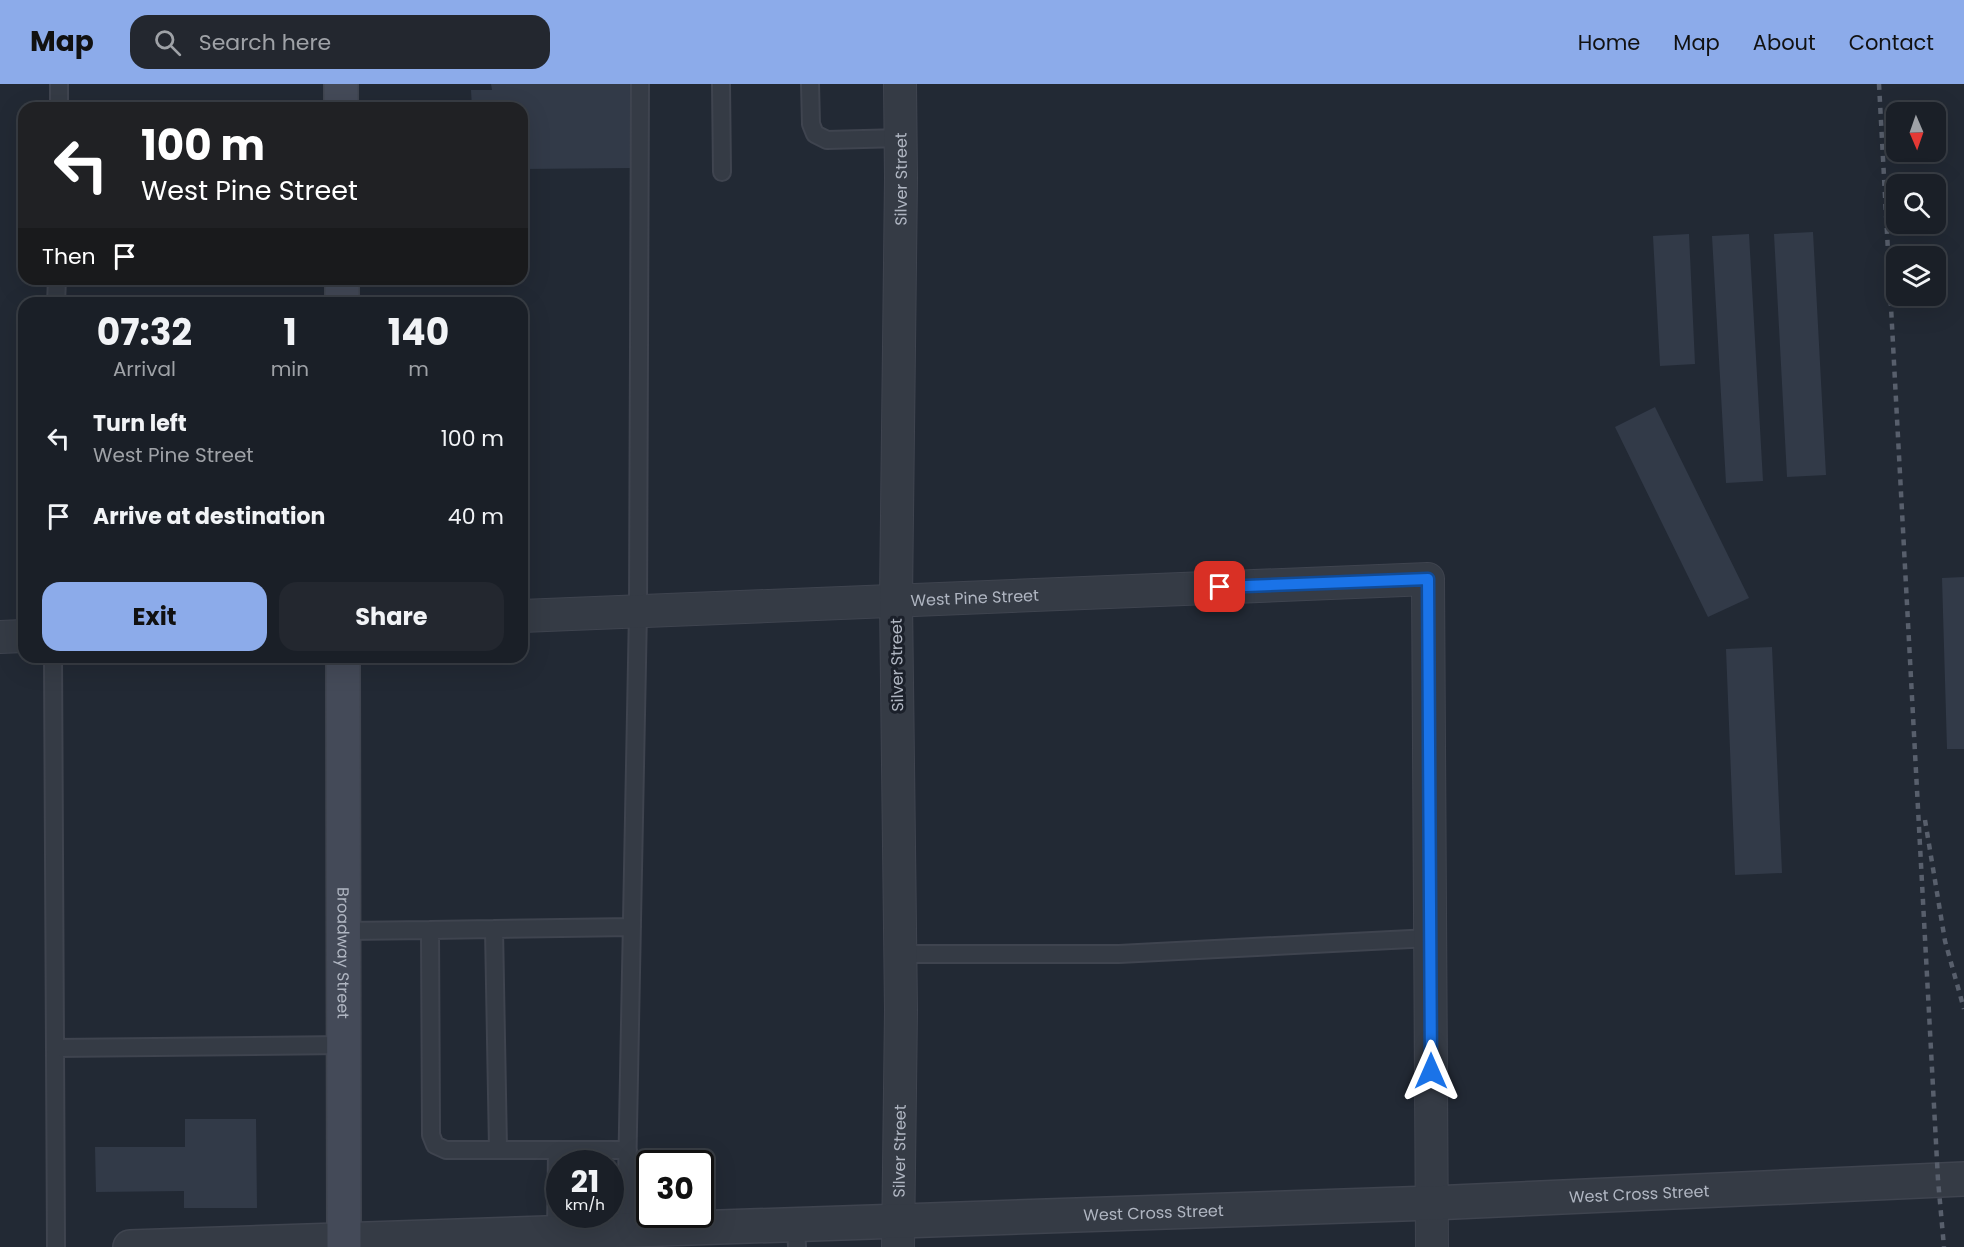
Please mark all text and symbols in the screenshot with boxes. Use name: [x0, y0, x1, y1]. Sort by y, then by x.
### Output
search box: [130, 15, 550, 69]
text: Map: [30, 22, 94, 61]
icon: search: [151, 26, 184, 59]
text: Search here: [199, 27, 331, 58]
text: Home: [1578, 28, 1640, 57]
text: Map: [1673, 28, 1720, 57]
text: About: [1753, 28, 1816, 57]
text: Contact: [1849, 28, 1934, 57]
north arrow: [1886, 102, 1946, 162]
map controls: [1886, 102, 1946, 306]
text: 100 m: [141, 116, 265, 175]
icon: left: [42, 126, 120, 204]
street label: Silver Street: [889, 132, 913, 226]
text: West Pine Street: [141, 172, 358, 209]
button: search: [1886, 174, 1946, 234]
icon: arrive: [108, 240, 141, 273]
text: Then: [42, 241, 96, 272]
button: layers: [1886, 246, 1946, 306]
text: 07:32: [97, 307, 192, 358]
text: 1: [283, 307, 297, 358]
text: 140: [388, 307, 449, 358]
text: Arrival: [113, 355, 176, 383]
text: min: [271, 355, 309, 383]
text: m: [408, 355, 429, 383]
text: Turn left: [93, 408, 187, 439]
icon: left: [42, 422, 75, 455]
text: 100 m: [441, 423, 504, 454]
text: West Pine Street: [93, 441, 254, 469]
icon: arrive: [42, 500, 75, 533]
text: Arrive at destination: [93, 501, 325, 532]
text: 40 m: [448, 501, 504, 532]
pin: [1194, 561, 1245, 612]
icon: arrive: [1203, 570, 1236, 603]
button: Exit: [42, 582, 267, 651]
button: Share: [279, 582, 504, 651]
street label: West Pine Street: [910, 583, 1039, 612]
street label: Silver Street: [885, 618, 909, 712]
street label: Broadway Street: [332, 887, 355, 1019]
position arrow: [1399, 1039, 1463, 1103]
street label: Silver Street: [887, 1104, 911, 1198]
speed limit sign: 30: [636, 1150, 714, 1228]
text: 21: [571, 1160, 599, 1203]
street label: West Cross Street: [1568, 1179, 1710, 1208]
text: km/h: [565, 1194, 605, 1215]
street label: West Cross Street: [1083, 1199, 1224, 1226]

